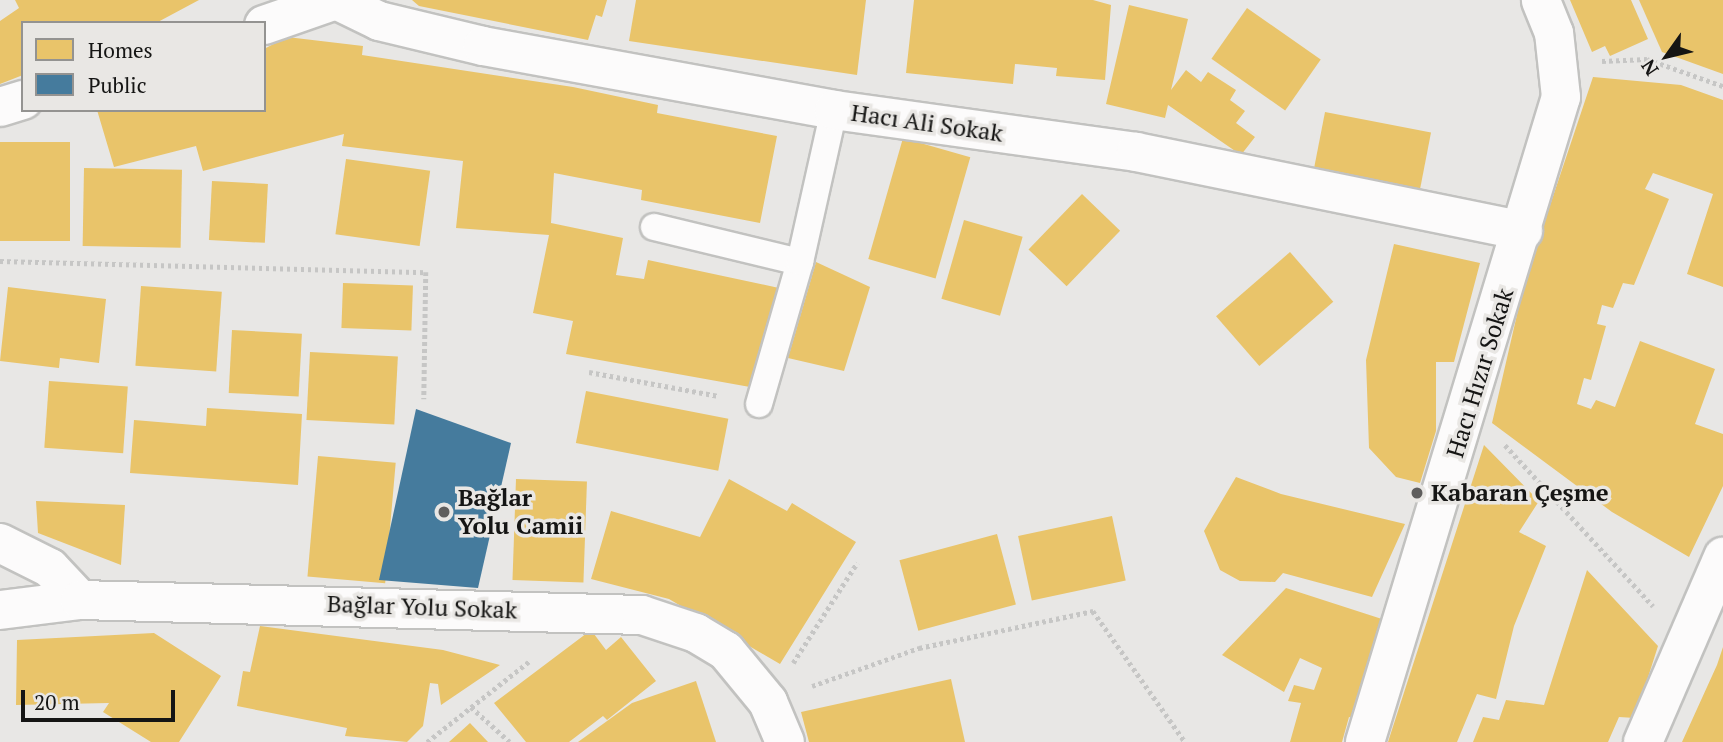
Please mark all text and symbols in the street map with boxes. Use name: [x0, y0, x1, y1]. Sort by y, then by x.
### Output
legend: [21, 21, 266, 112]
north arrow: [1632, 21, 1702, 91]
text: Homes: [88, 36, 153, 64]
text: N: [1635, 55, 1664, 81]
text: Public: [88, 71, 146, 99]
street label: Hacı Ali Sokak: [849, 98, 1005, 148]
street label: Hacı Hızır Sokak: [1441, 285, 1519, 461]
place label: Kabaran Çeşme: [1431, 479, 1609, 507]
place label: Bağlar Yolu Camii: [458, 484, 583, 540]
marker: Kabaran Çeşme: [1409, 485, 1425, 501]
marker: Bağlar Yolu Camii: [436, 504, 452, 520]
street label: Bağlar Yolu Sokak: [326, 589, 518, 625]
scale bar: [24, 676, 178, 720]
text: 20 m: [34, 688, 80, 716]

